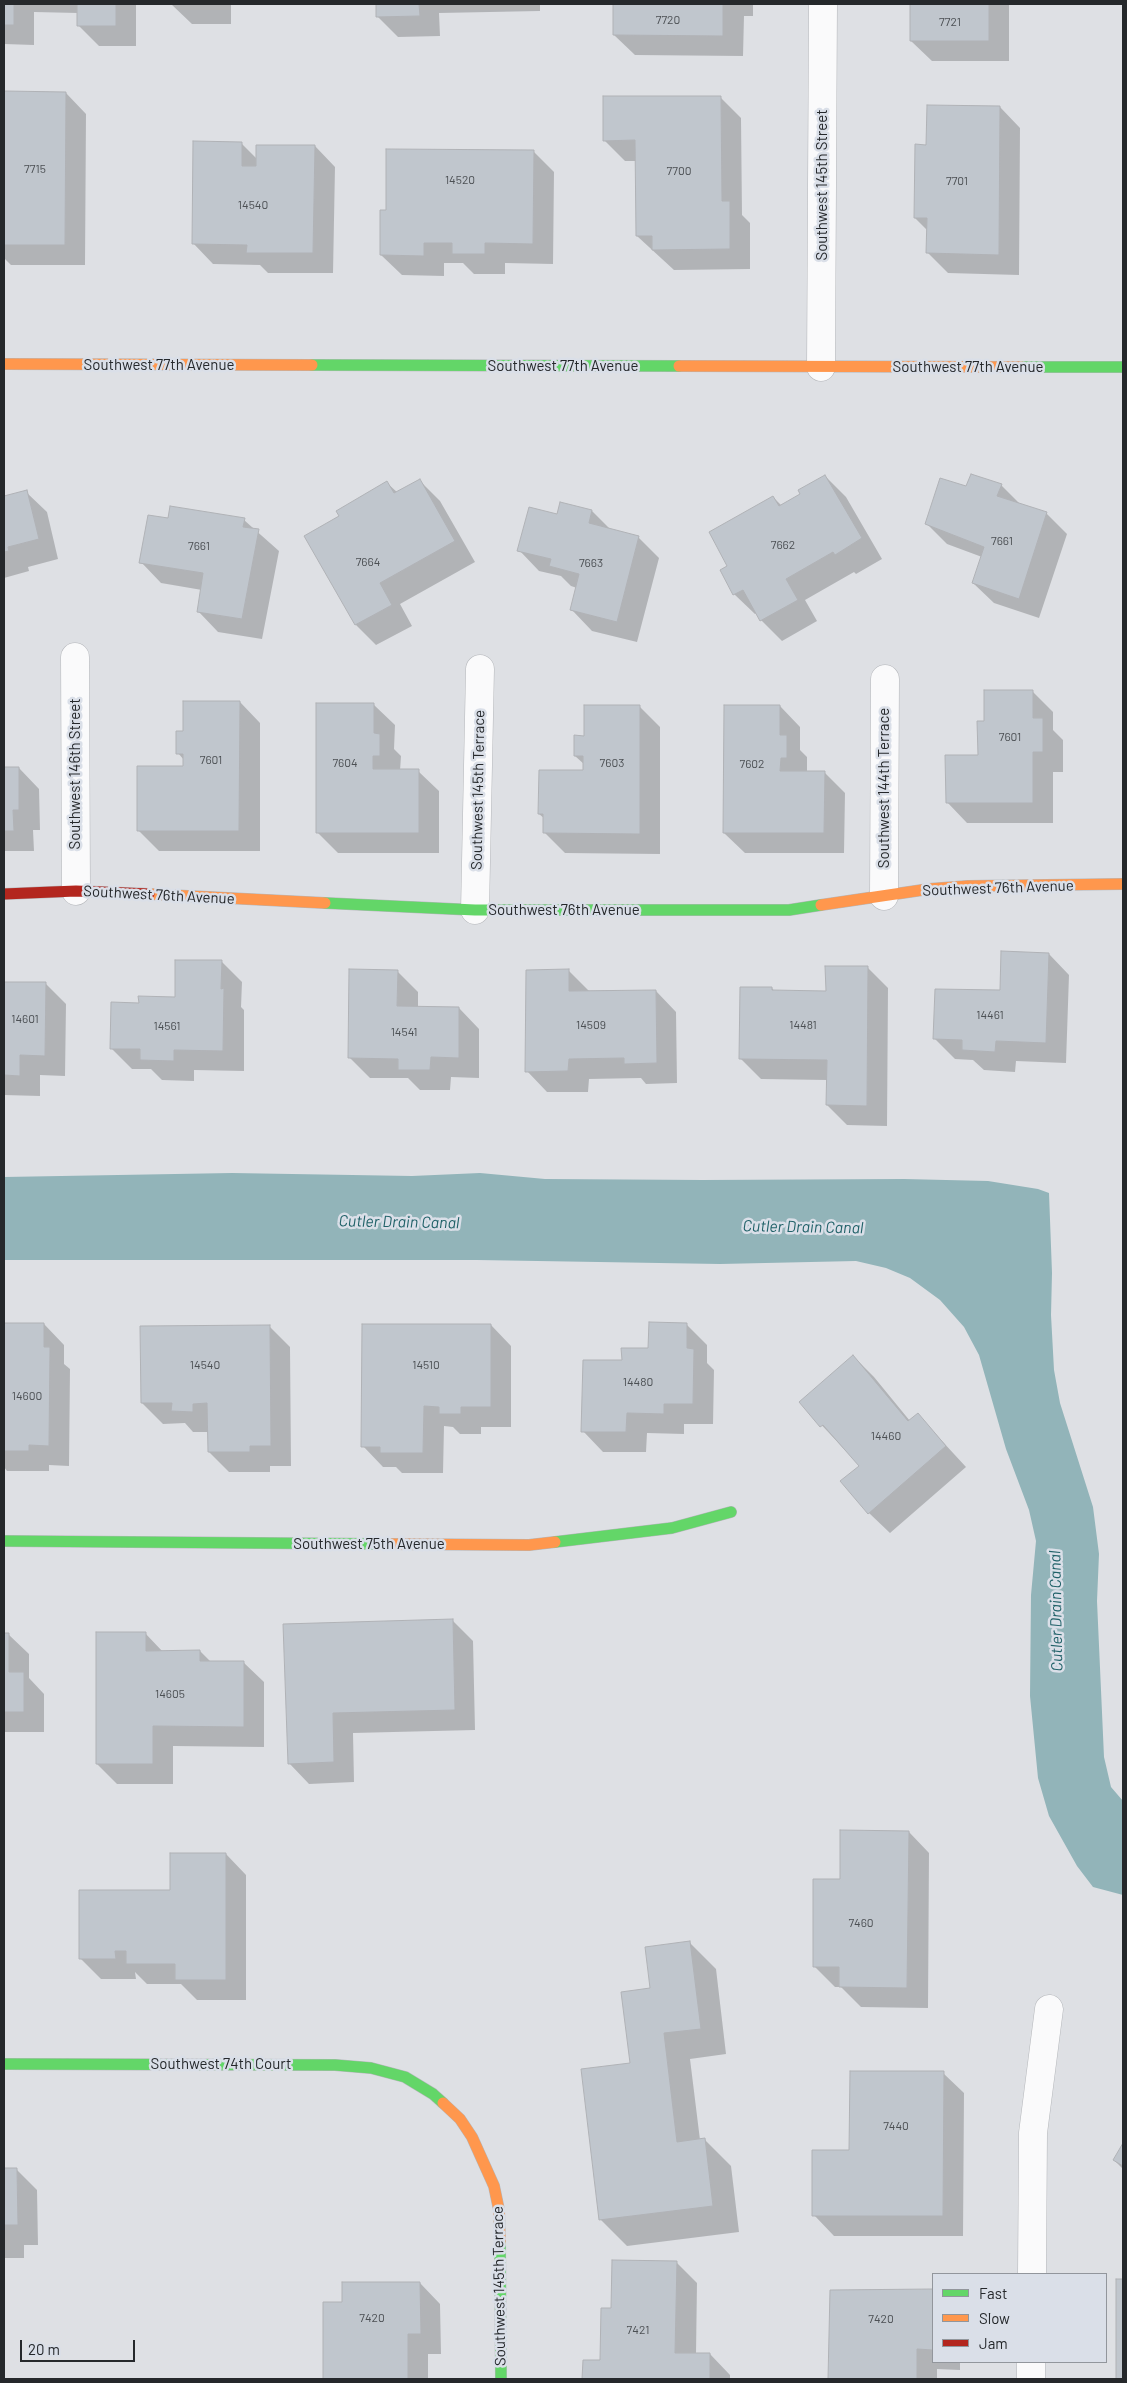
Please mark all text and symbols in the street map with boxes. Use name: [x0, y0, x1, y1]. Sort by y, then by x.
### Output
house number: 7720: [656, 13, 680, 27]
house number: 7721: [939, 15, 961, 29]
street label: Southwest 145th Street: [813, 109, 831, 261]
house number: 7715: [24, 162, 46, 176]
house number: 7700: [667, 164, 691, 178]
house number: 14520: [445, 173, 475, 187]
house number: 7701: [946, 174, 968, 188]
house number: 14540: [238, 198, 268, 212]
street label: Southwest 77th Avenue: [84, 356, 234, 374]
street label: Southwest 77th Avenue: [488, 357, 638, 375]
street label: Southwest 77th Avenue: [893, 358, 1043, 376]
house number: 7661: [991, 534, 1013, 548]
house number: 7662: [771, 538, 795, 552]
house number: 7661: [188, 539, 210, 553]
house number: 7664: [356, 555, 380, 569]
house number: 7663: [579, 556, 603, 570]
street label: Southwest 146th Street: [66, 698, 84, 850]
street label: Southwest 144th Terrace: [875, 708, 893, 868]
street label: Southwest 145th Terrace: [468, 710, 488, 870]
house number: 7601: [999, 730, 1021, 744]
house number: 7601: [200, 753, 222, 767]
house number: 7604: [332, 756, 358, 770]
house number: 7603: [600, 756, 624, 770]
house number: 7602: [739, 757, 765, 771]
street label: Southwest 76th Avenue: [922, 876, 1074, 900]
street label: Southwest 76th Avenue: [83, 882, 235, 908]
street label: Southwest 76th Avenue: [488, 901, 640, 919]
house number: 14461: [976, 1008, 1004, 1022]
house number: 14601: [11, 1012, 39, 1026]
house number: 14509: [576, 1018, 606, 1032]
house number: 14481: [789, 1018, 817, 1032]
house number: 14561: [153, 1019, 181, 1033]
house number: 14541: [391, 1025, 417, 1039]
water label: Cutler Drain Canal: [338, 1211, 460, 1233]
water label: Cutler Drain Canal: [742, 1216, 864, 1238]
house number: 14540: [190, 1358, 220, 1372]
house number: 14510: [412, 1358, 440, 1372]
house number: 14480: [623, 1375, 653, 1389]
house number: 14600: [12, 1389, 42, 1403]
house number: 14460: [871, 1429, 901, 1443]
street label: Southwest 75th Avenue: [293, 1535, 445, 1553]
water label: Cutler Drain Canal: [1045, 1550, 1067, 1672]
house number: 14605: [155, 1687, 185, 1701]
house number: 7460: [848, 1916, 874, 1930]
street label: Southwest 74th Court: [151, 2055, 291, 2073]
house number: 7440: [883, 2119, 909, 2133]
street label: Southwest 145th Terrace: [489, 2206, 509, 2366]
legend: [932, 2273, 1107, 2363]
text: Fast: [979, 2284, 1007, 2302]
text: Slow: [979, 2309, 1010, 2327]
house number: 7420: [359, 2311, 385, 2325]
house number: 7420: [868, 2312, 894, 2326]
house number: 7421: [627, 2323, 649, 2337]
scale bar: [22, 2330, 138, 2362]
text: Jam: [979, 2334, 1008, 2352]
text: 20 m: [28, 2340, 60, 2358]

